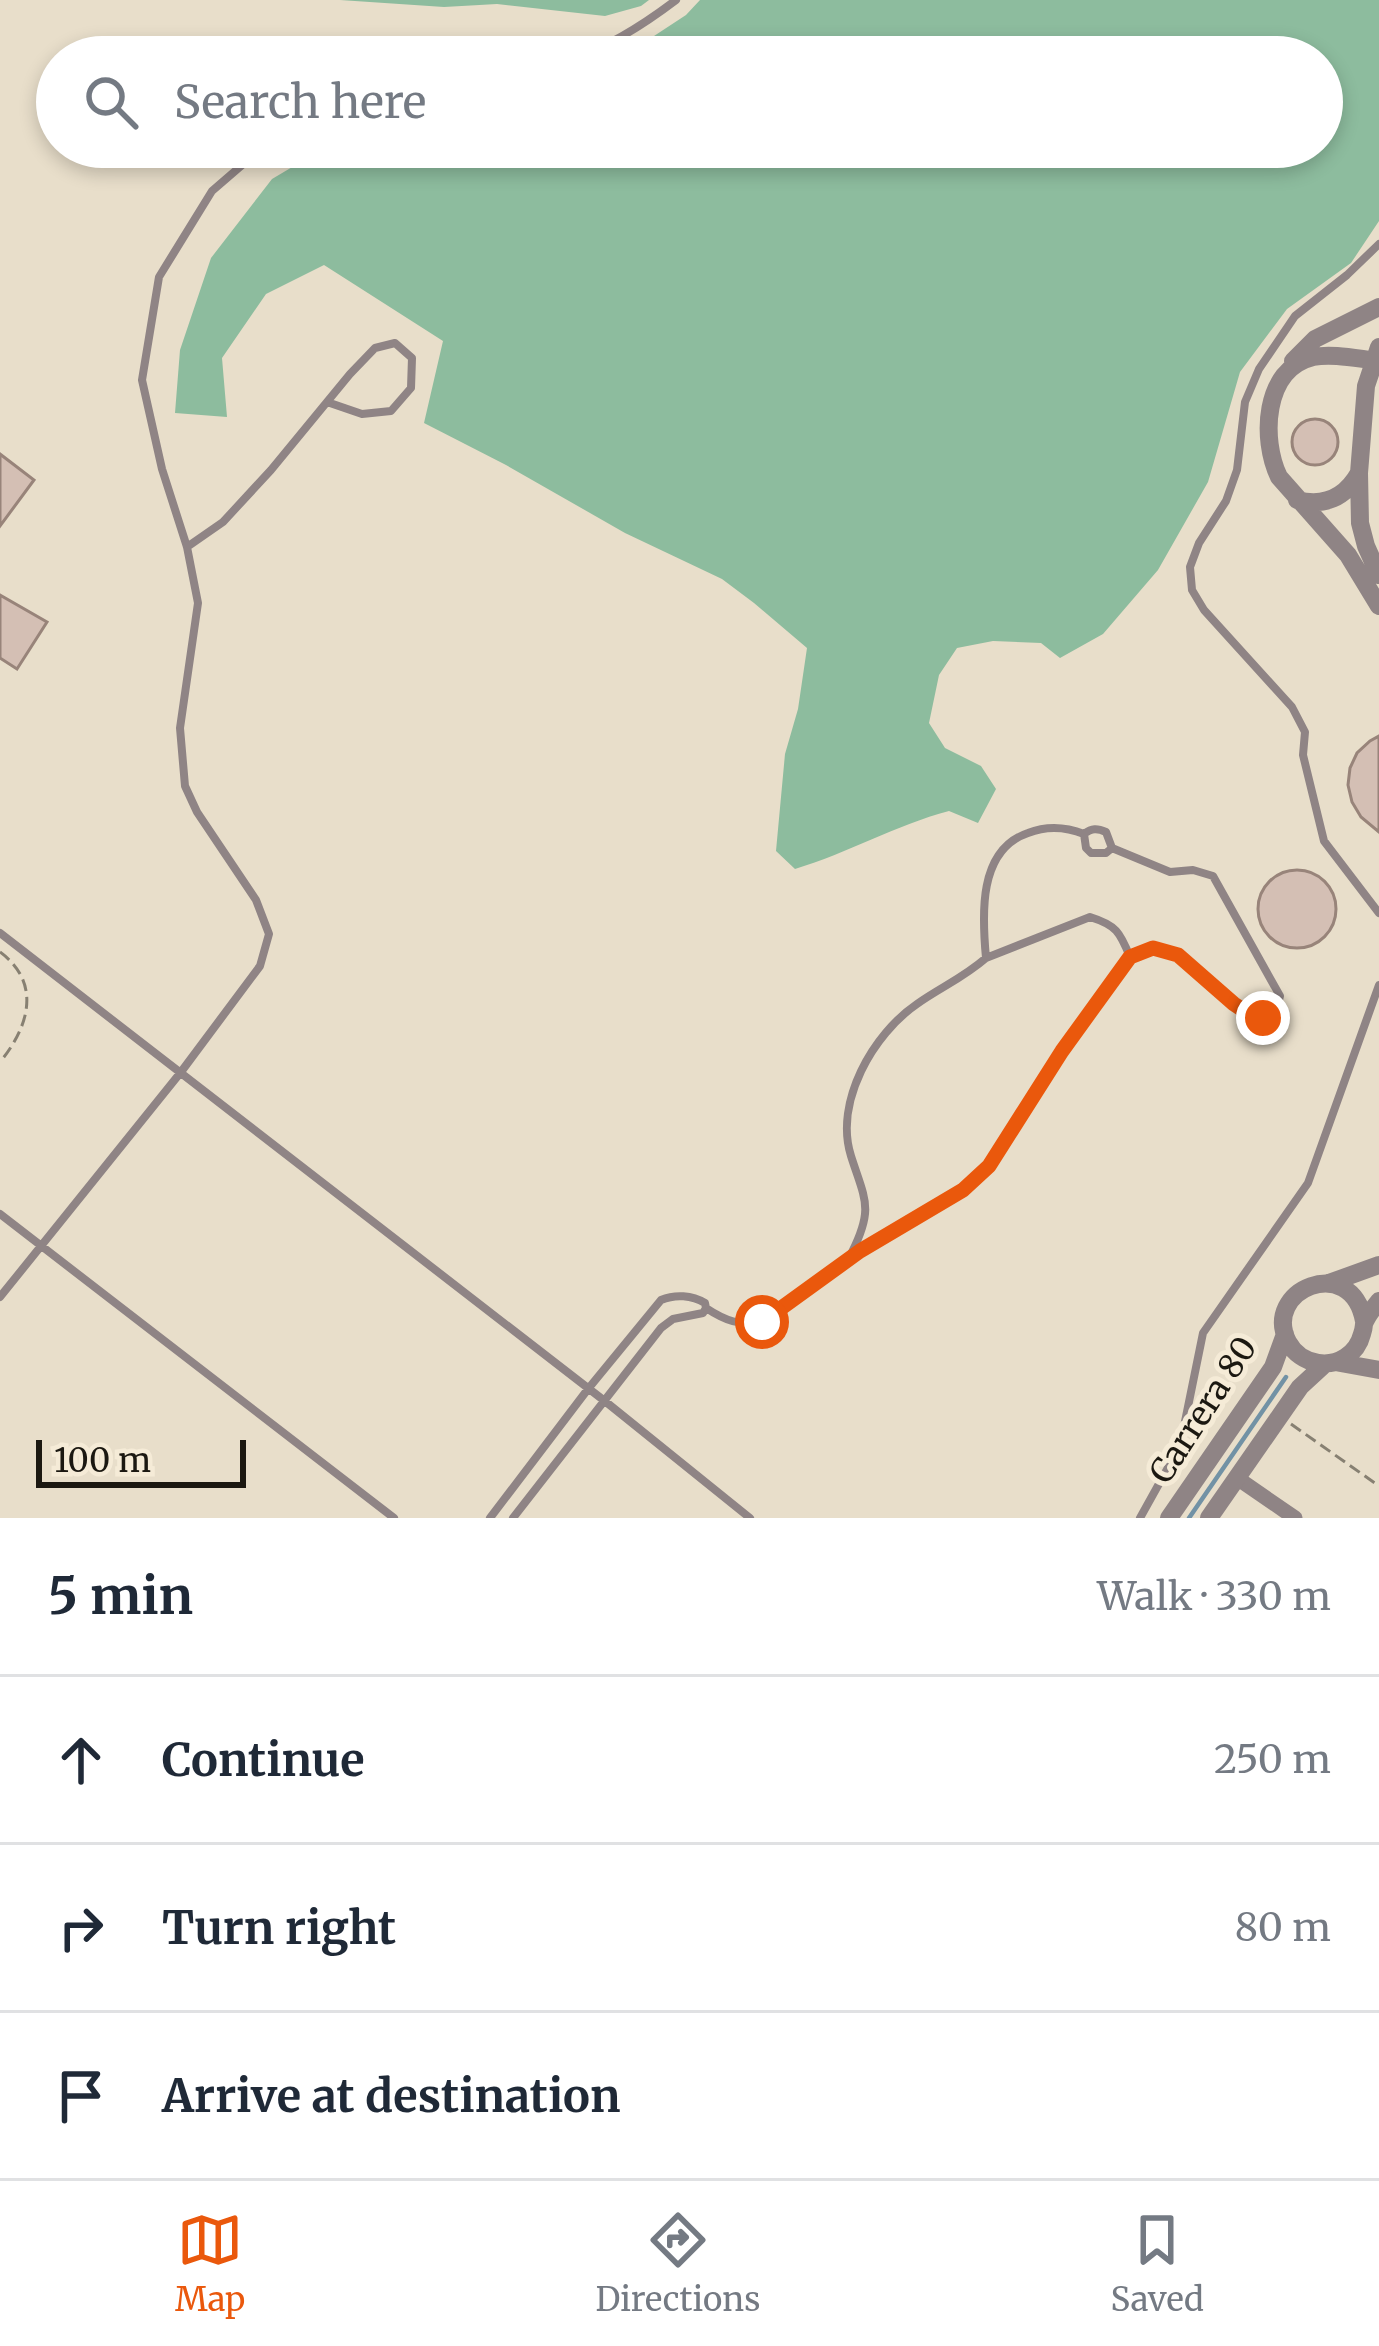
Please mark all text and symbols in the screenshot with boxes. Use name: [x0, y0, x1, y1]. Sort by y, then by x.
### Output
search box: [36, 36, 1343, 168]
icon: search: [78, 69, 144, 135]
text: Search here: [174, 74, 426, 130]
route end: [1236, 991, 1290, 1045]
route start: [735, 1295, 789, 1349]
street label: Carrera 80: [1140, 1329, 1266, 1491]
scale bar: [36, 1434, 246, 1487]
text: 100 m: [54, 1440, 151, 1481]
text: 5 min: [48, 1564, 193, 1628]
text: Walk · 330 m: [1097, 1572, 1331, 1621]
icon: ahead: [48, 1727, 114, 1793]
text: Continue: [162, 1732, 364, 1788]
text: 250 m: [1214, 1735, 1331, 1784]
icon: right: [48, 1895, 114, 1961]
text: Turn right: [162, 1900, 396, 1956]
text: 80 m: [1235, 1903, 1331, 1952]
icon: arrive: [48, 2063, 114, 2129]
text: Arrive at destination: [162, 2068, 620, 2124]
tab: Map: [175, 2207, 245, 2320]
tab: Directions: [595, 2207, 760, 2320]
tab: Saved: [1110, 2207, 1204, 2320]

